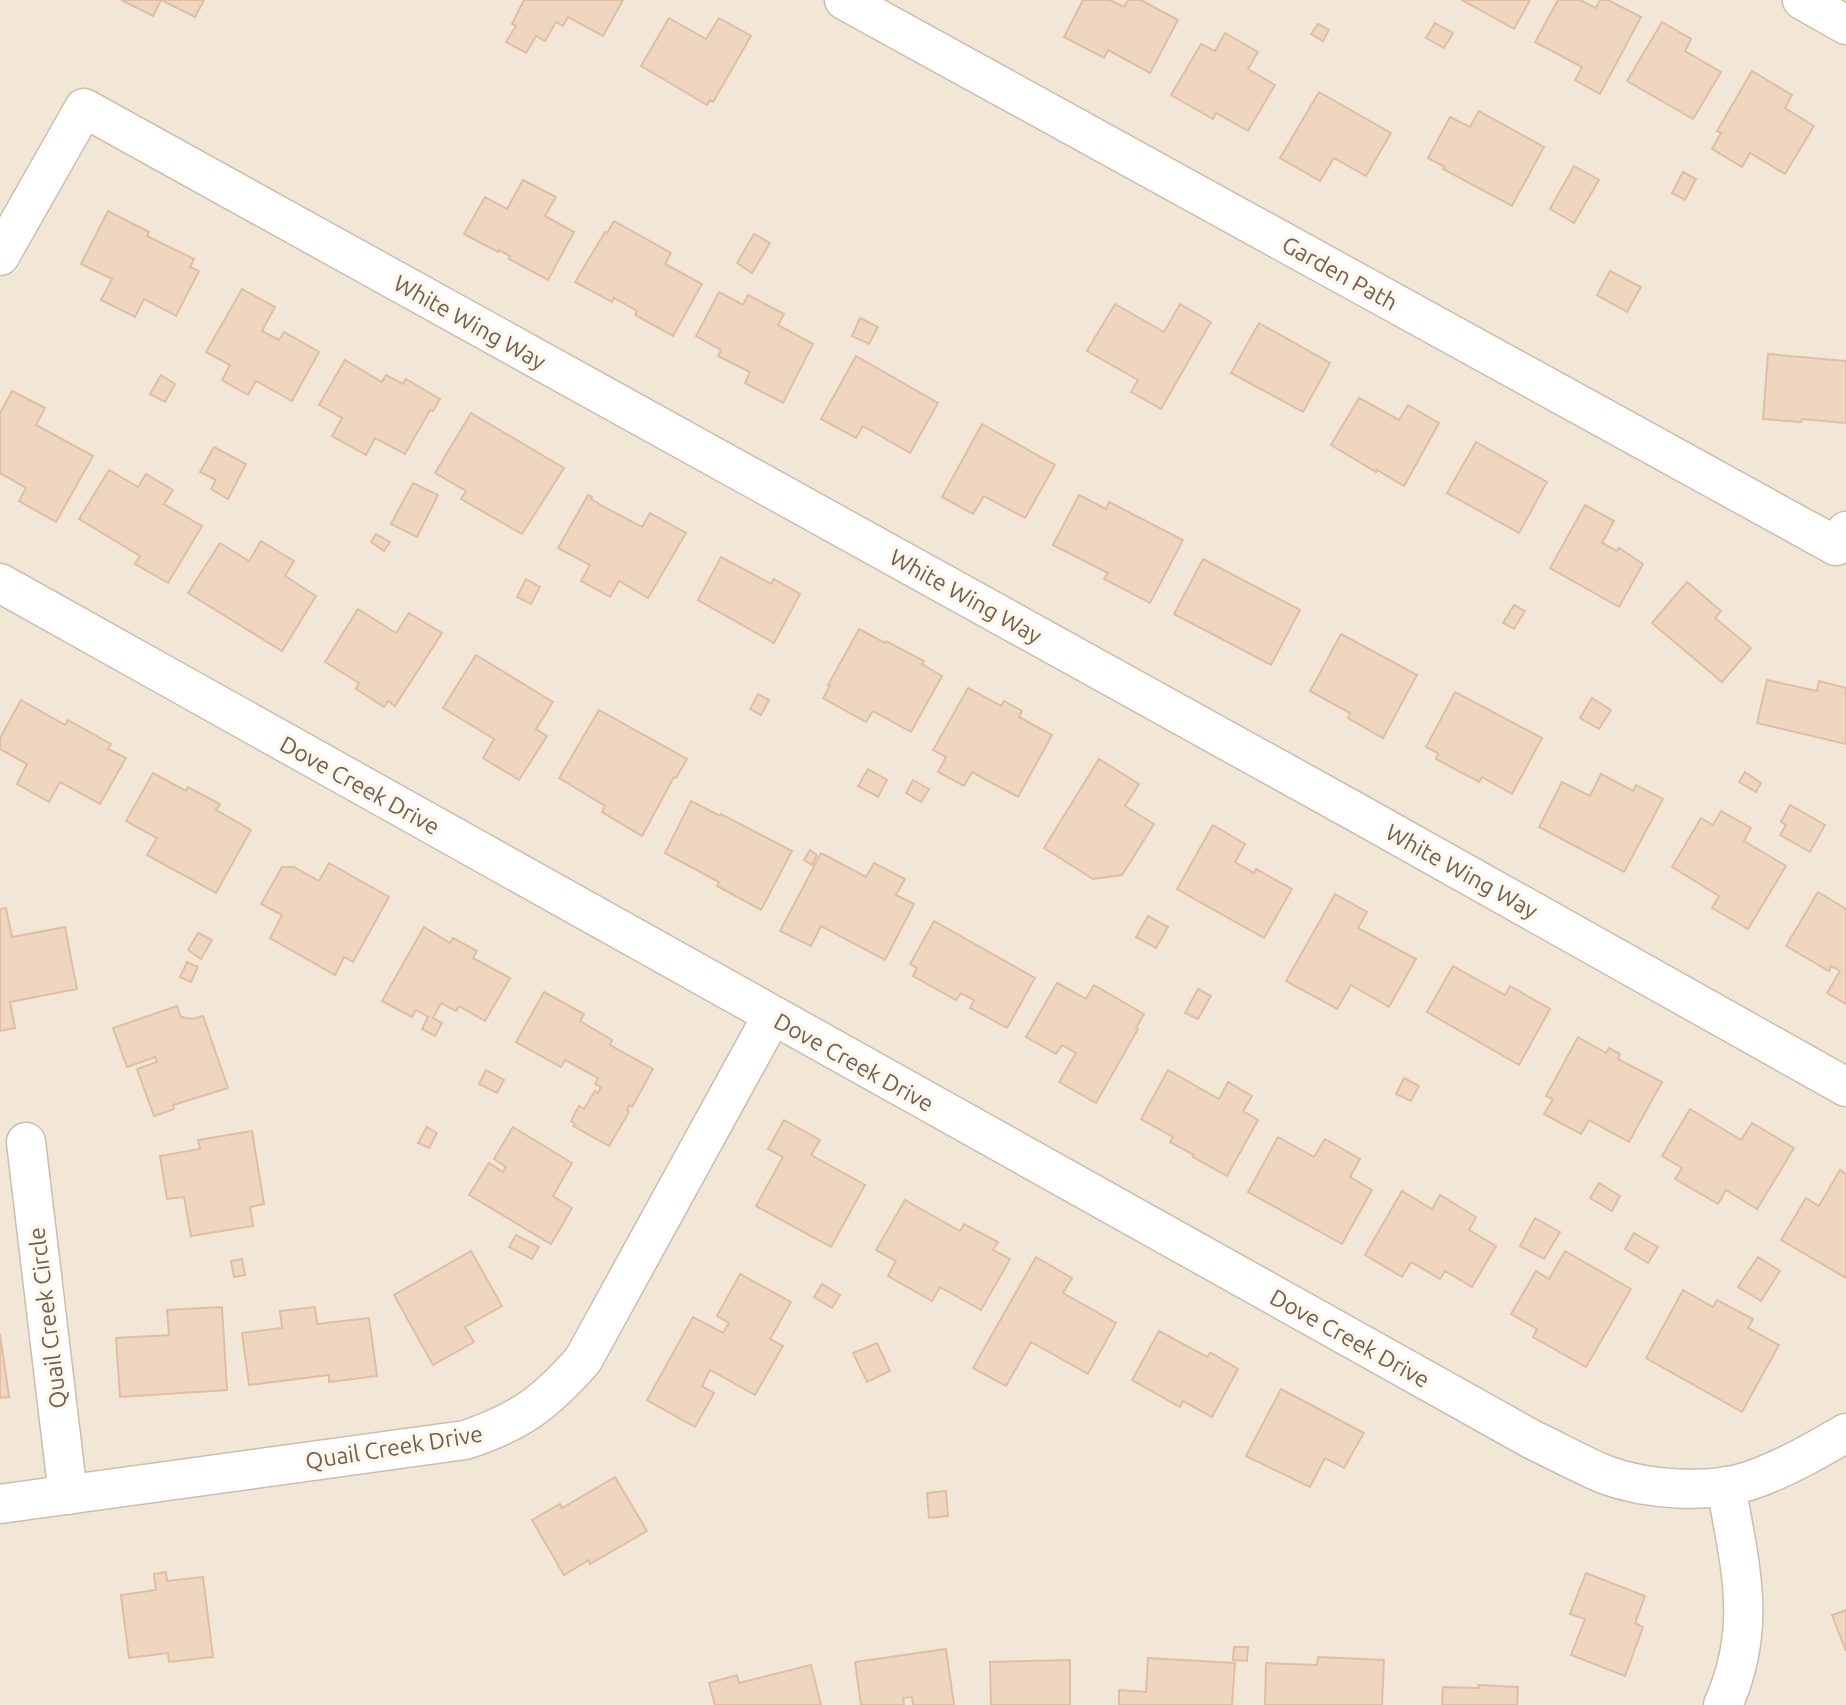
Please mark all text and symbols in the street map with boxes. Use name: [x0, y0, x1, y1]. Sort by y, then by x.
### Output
street label: Garden Path: [1278, 231, 1402, 315]
street label: White Wing Way: [390, 270, 550, 374]
street label: White Wing Way: [886, 544, 1046, 648]
street label: Dove Creek Drive: [276, 731, 444, 839]
street label: White Wing Way: [1382, 819, 1542, 923]
street label: Dove Creek Drive: [770, 1008, 938, 1116]
street label: Quail Creek Circle: [23, 1226, 71, 1410]
street label: Dove Creek Drive: [1266, 1284, 1434, 1392]
street label: Quail Creek Drive: [304, 1421, 484, 1473]

